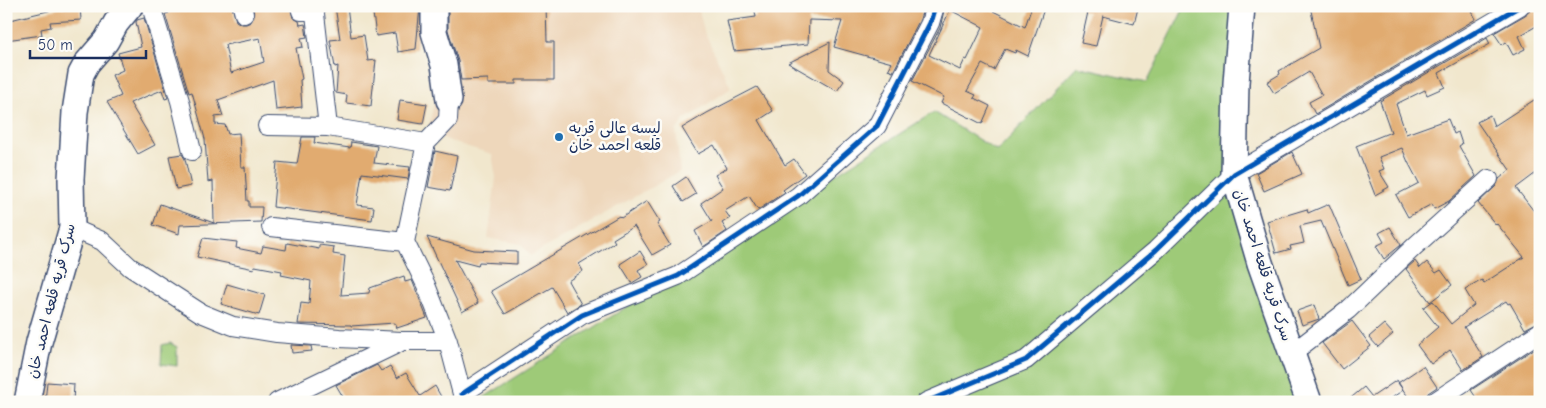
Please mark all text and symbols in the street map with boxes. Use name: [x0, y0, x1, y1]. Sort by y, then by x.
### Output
scale bar: [30, 28, 146, 60]
text: 50 m: [38, 36, 73, 54]
place label: لیسه عالی قریه قلعه احمد خان: [569, 119, 661, 154]
marker: لیسه عالی قریه قلعه احمد خان: [553, 131, 565, 143]
street label: سرک قریه قلعه احمد خان: [1230, 187, 1296, 343]
street label: سرک قریه قلعه احمد خان: [23, 222, 79, 380]

